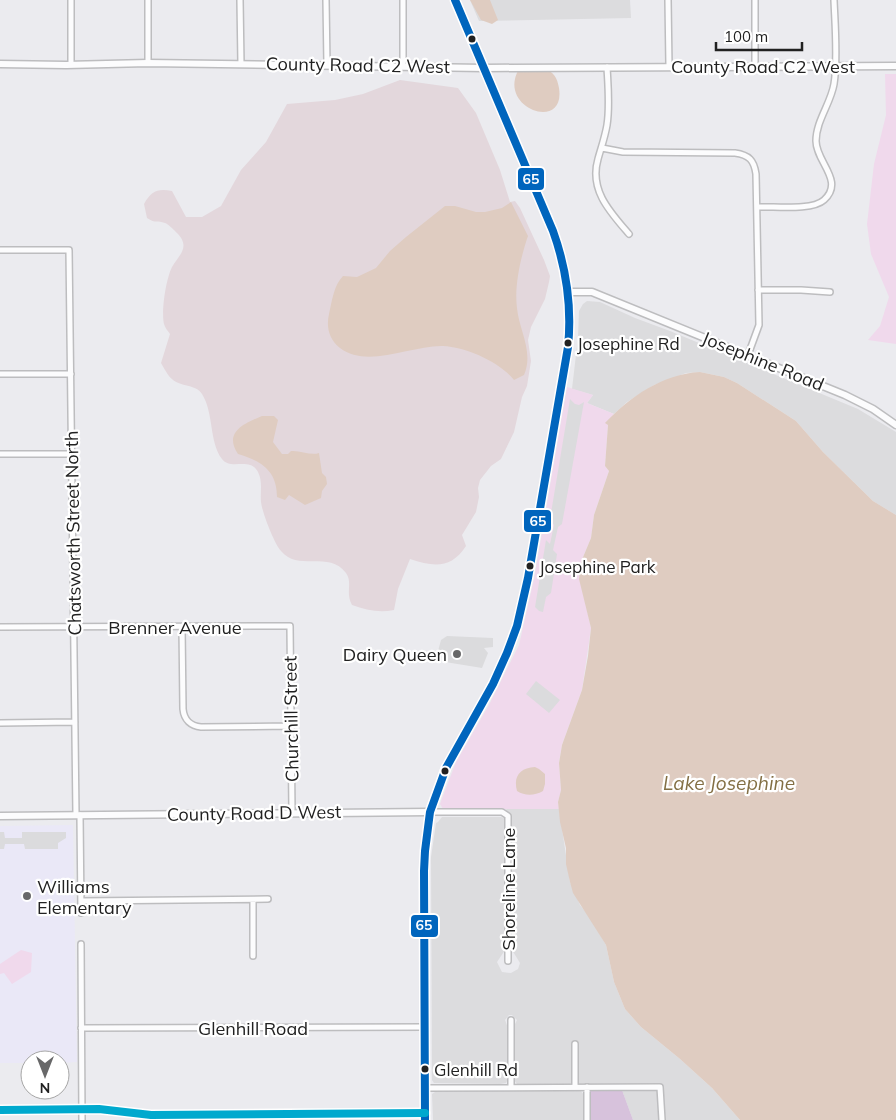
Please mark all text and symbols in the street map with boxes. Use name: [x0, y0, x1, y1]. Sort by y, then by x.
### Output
scale bar: [716, 20, 802, 52]
text: 100 m: [724, 27, 768, 46]
unlabelled marker: [467, 34, 477, 44]
street label: County Road C2 West: [266, 52, 450, 78]
street label: County Road C2 West: [671, 55, 855, 78]
line badge: 65: [517, 167, 545, 191]
text: 65: [523, 170, 539, 188]
street label: Josephine Road: [699, 326, 827, 396]
place label: Josephine Rd: [577, 333, 680, 355]
marker: Josephine Rd: [563, 338, 573, 348]
street label: Chatsworth Street North: [60, 430, 86, 636]
line badge: 65: [523, 509, 552, 533]
text: 65: [530, 512, 546, 530]
place label: Josephine Park: [539, 556, 656, 578]
marker: Josephine Park: [525, 561, 535, 571]
street label: Brenner Avenue: [108, 616, 242, 639]
place label: Dairy Queen: [343, 643, 447, 666]
marker: Dairy Queen: [451, 648, 463, 660]
street label: Churchill Street: [278, 656, 304, 782]
unlabelled marker: [440, 766, 450, 776]
water label: Lake Josephine: [663, 771, 795, 795]
street label: County Road D West: [167, 800, 341, 826]
street label: Shoreline Lane: [497, 828, 520, 950]
place label: Williams Elementary: [37, 875, 132, 919]
marker: Williams Elementary: [21, 890, 33, 902]
line badge: 65: [410, 914, 439, 938]
text: 65: [416, 916, 432, 934]
street label: Glenhill Road: [198, 1017, 308, 1040]
north arrow: [20, 1050, 70, 1100]
place label: Glenhill Rd: [434, 1059, 518, 1080]
marker: Glenhill Rd: [420, 1064, 430, 1074]
text: N: [40, 1079, 50, 1097]

